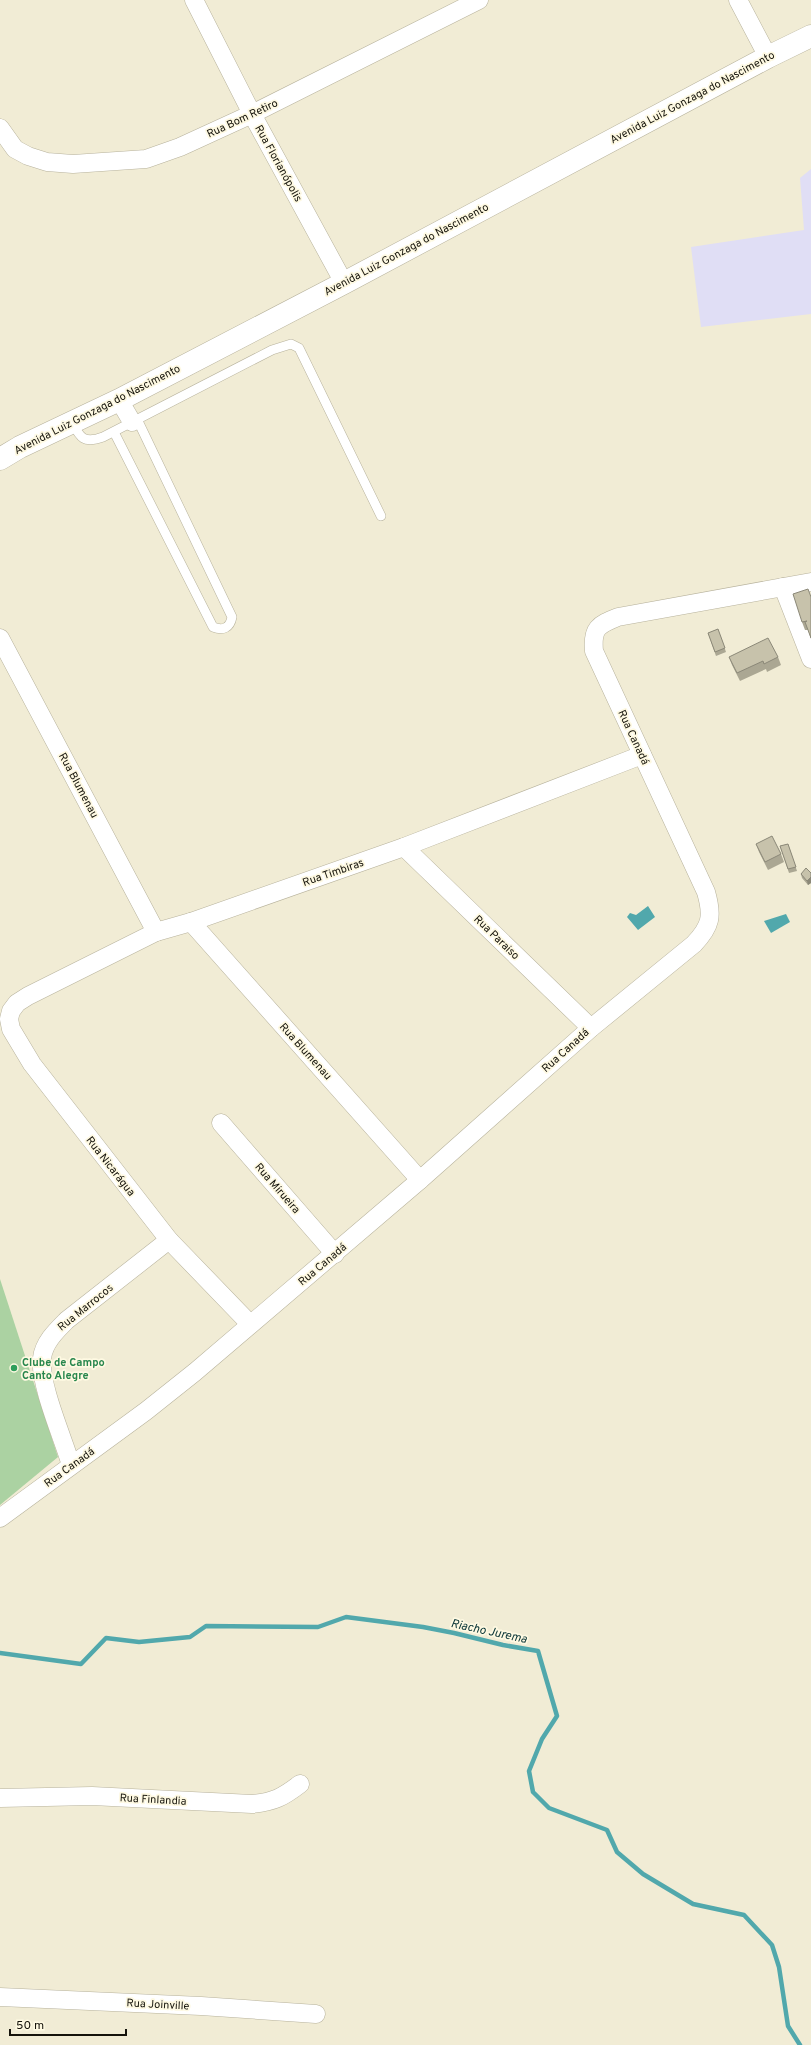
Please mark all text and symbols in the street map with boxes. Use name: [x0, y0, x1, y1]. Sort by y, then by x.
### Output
street label: Avenida Luiz Gonzaga do Nascimento: [608, 48, 777, 147]
street label: Rua Bom Retiro: [205, 96, 280, 141]
street label: Rua Florianópolis: [251, 123, 305, 204]
street label: Avenida Luiz Gonzaga do Nascimento: [322, 200, 491, 299]
street label: Avenida Luiz Gonzaga do Nascimento: [12, 362, 183, 458]
street label: Rua Canadá: [614, 708, 652, 767]
street label: Rua Blumenau: [55, 750, 101, 821]
street label: Rua Timbiras: [301, 856, 366, 890]
street label: Rua Paraiso: [470, 912, 522, 963]
street label: Rua Blumenau: [276, 1020, 335, 1083]
street label: Rua Canadá: [539, 1026, 592, 1076]
street label: Rua Nicarágua: [83, 1134, 138, 1199]
street label: Rua Mirueira: [252, 1161, 303, 1217]
street label: Rua Canadá: [296, 1240, 350, 1289]
street label: Rua Marrocos: [55, 1281, 116, 1334]
place label: Clube de Campo Canto Alegre: [22, 1356, 105, 1383]
marker: Clube de Campo Canto Alegre: [9, 1363, 19, 1373]
street label: Rua Canadá: [42, 1445, 98, 1491]
water label: Riacho Jurema: [449, 1616, 529, 1648]
street label: Rua Finlandia: [119, 1791, 187, 1809]
street label: Rua Joinville: [126, 1996, 190, 2014]
scale bar: [10, 2011, 126, 2037]
text: 50 m: [16, 2018, 44, 2034]

